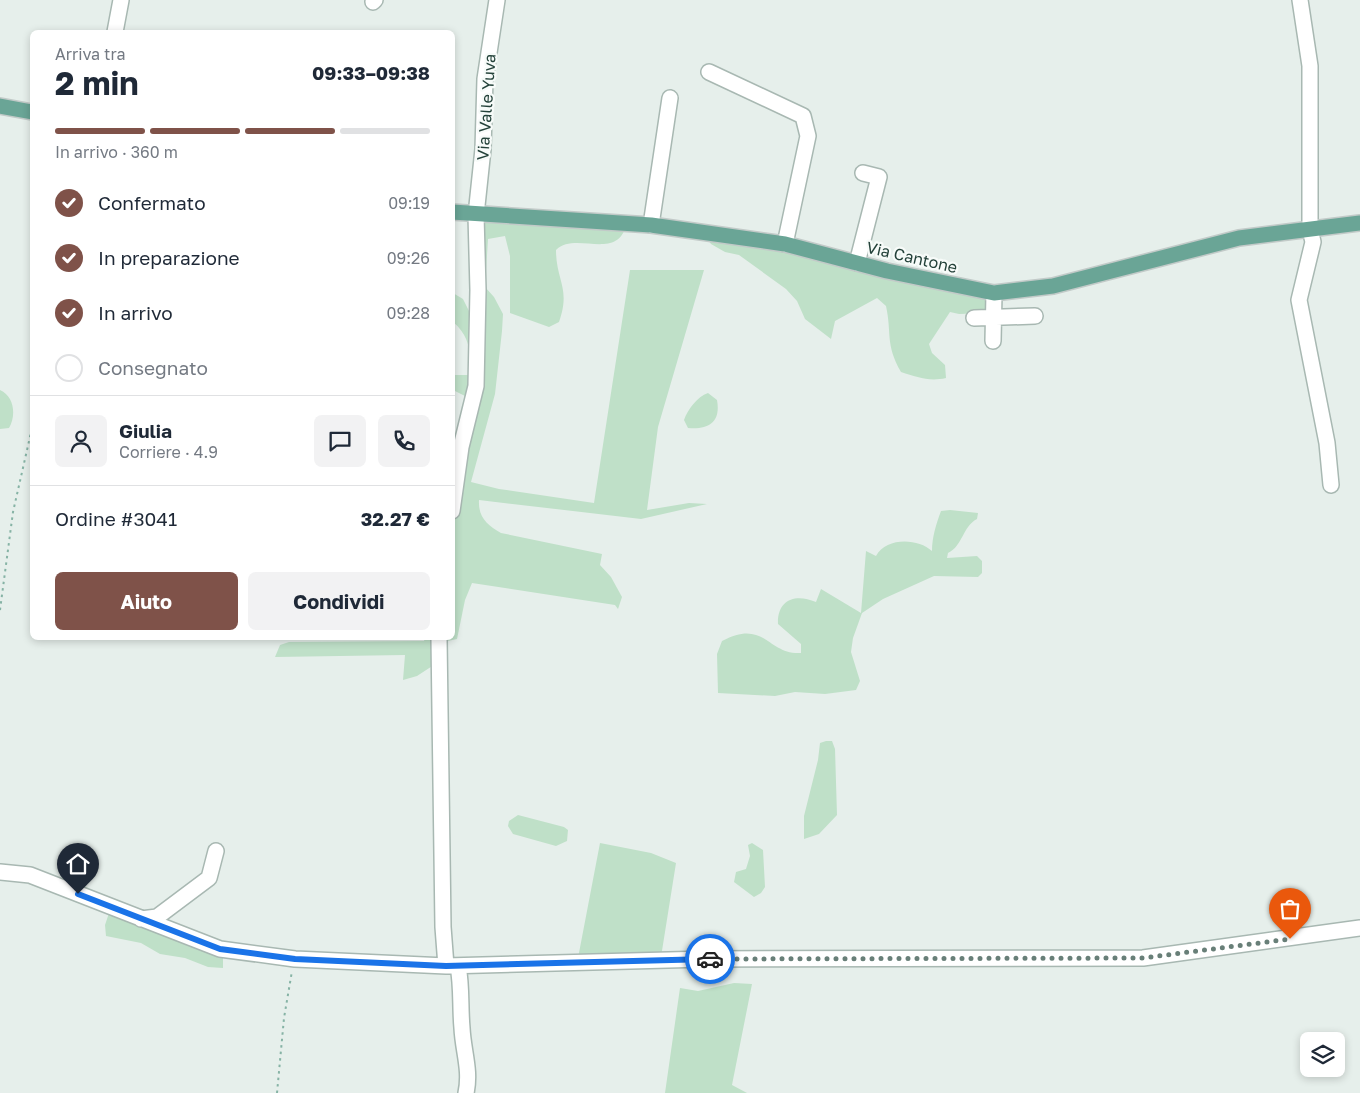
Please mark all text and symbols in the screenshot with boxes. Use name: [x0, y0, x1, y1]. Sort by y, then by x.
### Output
text: Arriva tra: [55, 44, 126, 64]
street label: Via Valle Yuva: [472, 53, 500, 161]
text: 09:33–09:38: [312, 61, 430, 84]
text: 2 min: [55, 64, 139, 102]
text: In arrivo · 360 m: [55, 142, 178, 162]
icon: check: [55, 189, 83, 217]
text: Confermato: [98, 191, 206, 214]
text: 09:19: [388, 193, 430, 213]
street label: Via Cantone: [865, 237, 959, 277]
icon: check: [55, 244, 83, 272]
text: In preparazione: [98, 246, 240, 269]
text: 09:26: [387, 248, 430, 268]
icon: check: [55, 299, 83, 327]
text: In arrivo: [98, 301, 173, 324]
text: 09:28: [387, 303, 430, 323]
text: Consegnato: [98, 356, 208, 379]
button: person: [55, 415, 107, 467]
button: chat: [314, 415, 366, 467]
button: phone: [378, 415, 430, 467]
text: Giulia: [119, 419, 172, 442]
text: Corriere · 4.9: [119, 442, 218, 462]
text: Ordine #3041: [55, 507, 177, 530]
text: 32.27 €: [361, 507, 430, 530]
button: Aiuto: [55, 572, 238, 630]
button: Condividi: [248, 572, 430, 630]
pin: [57, 843, 99, 894]
icon: home: [64, 850, 92, 878]
pin: [1269, 888, 1311, 939]
icon: bag: [1276, 895, 1304, 923]
courier: [685, 934, 735, 984]
icon: car: [696, 945, 724, 973]
map controls: [1300, 1032, 1345, 1077]
button: layers: [1300, 1032, 1345, 1077]

